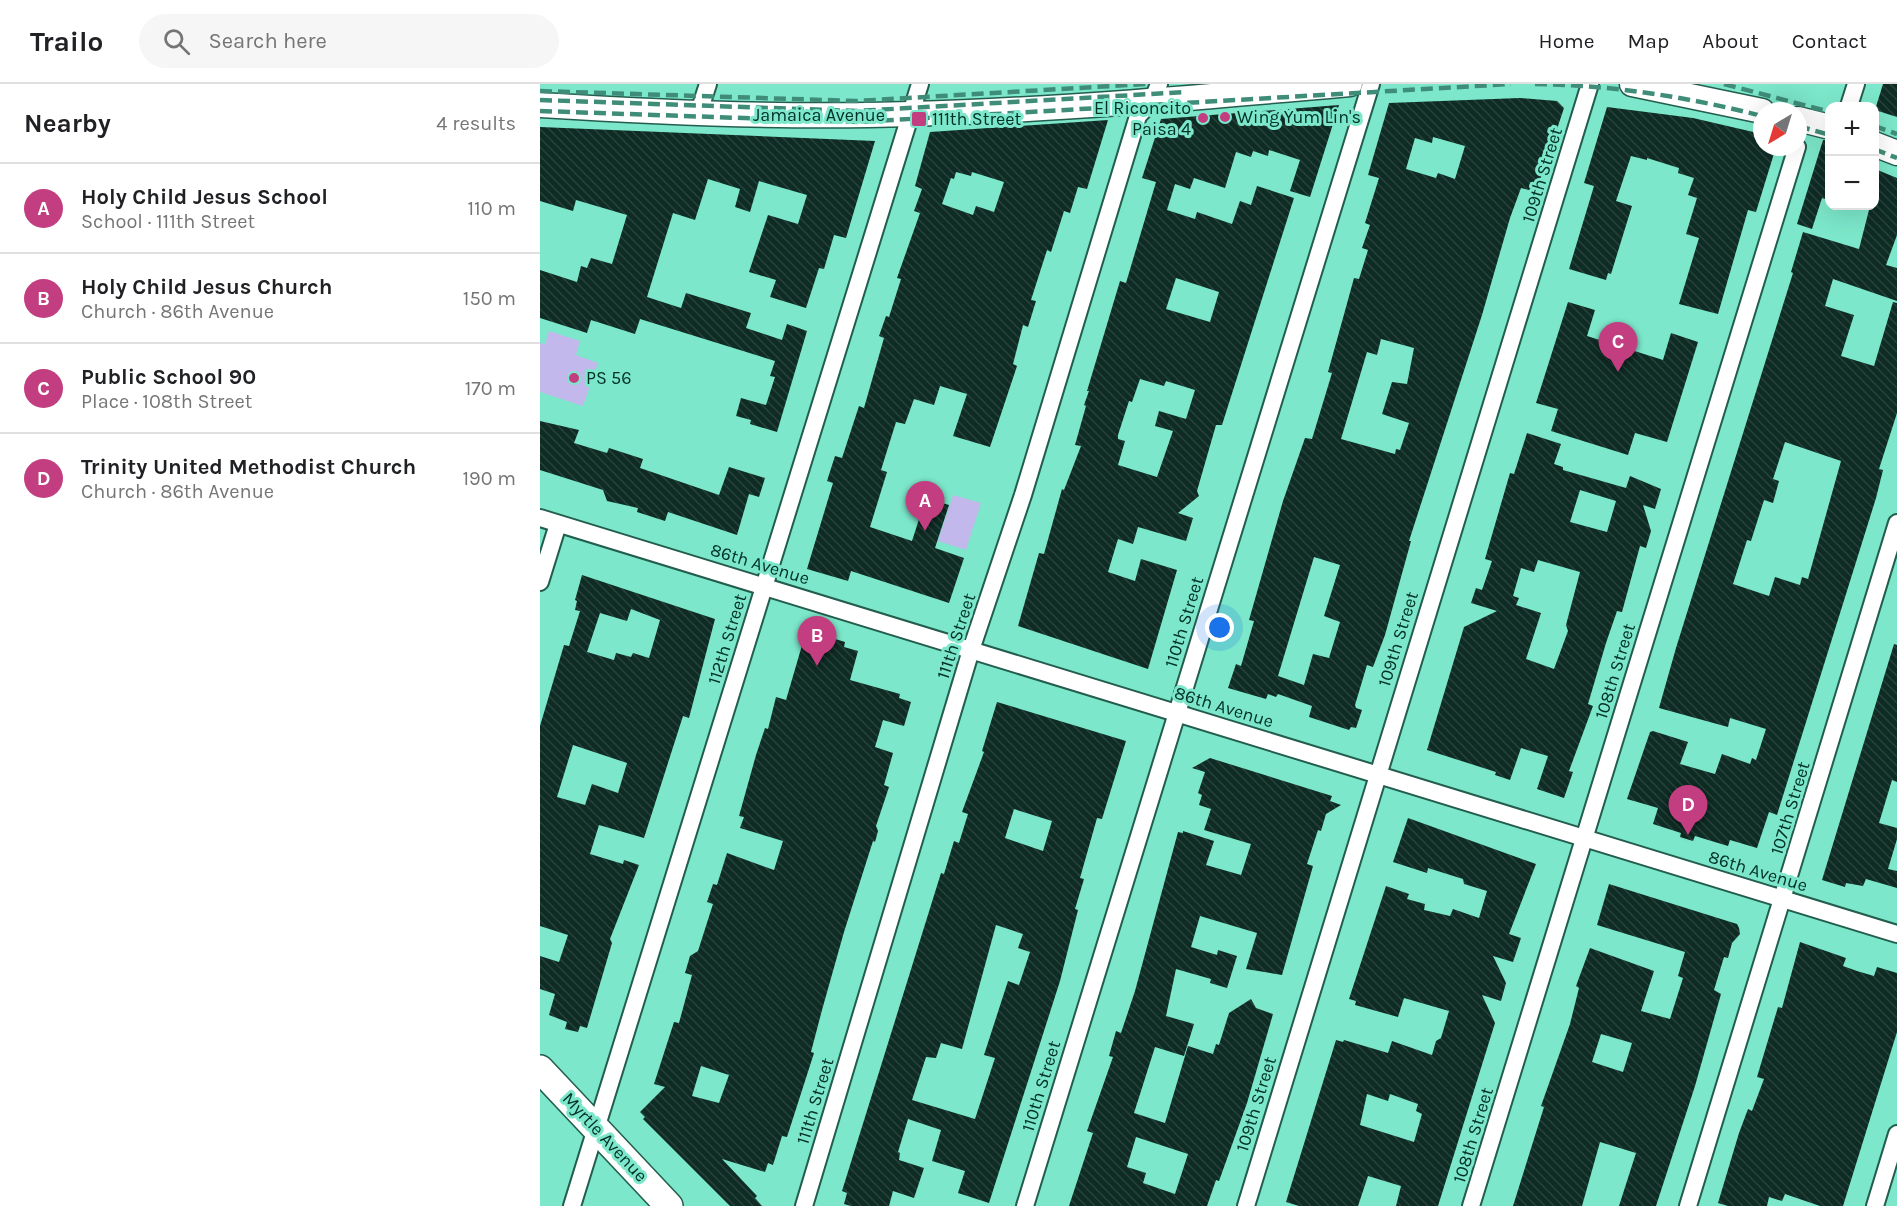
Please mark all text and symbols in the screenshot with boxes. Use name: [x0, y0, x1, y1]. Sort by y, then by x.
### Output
search box: [139, 14, 559, 68]
text: Trailo: [30, 25, 103, 58]
icon: search: [160, 25, 193, 58]
text: Search here: [208, 28, 327, 54]
text: Home: [1539, 29, 1595, 53]
text: Map: [1628, 29, 1669, 53]
text: About: [1702, 29, 1759, 53]
text: Contact: [1792, 29, 1867, 53]
place label: El Riconcito Paisa 4: [1094, 97, 1191, 140]
north arrow: [1753, 102, 1807, 156]
map controls: [1825, 102, 1879, 210]
button: +: [1825, 102, 1879, 156]
street label: Jamaica Avenue: [753, 104, 885, 126]
place label: Wing Yum Lin's: [1237, 106, 1361, 128]
text: Nearby: [24, 108, 111, 139]
place label: 111th Street: [932, 108, 1021, 130]
marker: 111th Street: [910, 110, 928, 128]
marker: Wing Yum Lin's: [1218, 110, 1232, 124]
marker: El Riconcito Paisa 4: [1196, 111, 1210, 125]
text: 4 results: [436, 112, 516, 135]
street label: 109th Street: [1517, 125, 1567, 225]
button: −: [1825, 156, 1879, 210]
text: Holy Child Jesus School: [81, 184, 328, 210]
text: A: [37, 197, 50, 220]
text: 110 m: [467, 197, 516, 220]
text: School · 111th Street: [81, 210, 255, 233]
text: Holy Child Jesus Church: [81, 274, 332, 300]
text: B: [37, 287, 50, 310]
text: 150 m: [463, 287, 516, 310]
text: Church · 86th Avenue: [81, 300, 274, 323]
pin: C: [1598, 322, 1638, 372]
text: Public School 90: [81, 364, 256, 390]
place label: PS 56: [586, 367, 632, 389]
marker: PS 56: [567, 371, 581, 385]
text: C: [37, 377, 50, 400]
text: 170 m: [465, 377, 516, 400]
text: Place · 108th Street: [81, 390, 252, 413]
text: Trinity United Methodist Church: [81, 454, 416, 480]
text: D: [37, 467, 50, 490]
text: 190 m: [462, 467, 516, 490]
text: Church · 86th Avenue: [81, 480, 274, 503]
pin: A: [906, 482, 944, 531]
street label: 86th Avenue: [708, 538, 812, 590]
street label: 110th Street: [1160, 574, 1208, 670]
street label: 109th Street: [1373, 589, 1423, 689]
street label: 111th Street: [932, 590, 980, 682]
street label: 112th Street: [703, 591, 751, 687]
your location: [1205, 613, 1234, 642]
pin: B: [798, 616, 836, 666]
street label: 108th Street: [1590, 620, 1640, 722]
street label: 86th Avenue: [1172, 681, 1276, 733]
street label: 107th Street: [1765, 758, 1815, 857]
pin: D: [1668, 786, 1708, 835]
street label: 86th Avenue: [1706, 845, 1810, 897]
street label: 110th Street: [1017, 1038, 1065, 1134]
street label: 109th Street: [1231, 1054, 1281, 1154]
street label: 111th Street: [791, 1055, 839, 1147]
street label: 108th Street: [1448, 1084, 1498, 1186]
street label: Myrtle Avenue: [558, 1088, 652, 1186]

